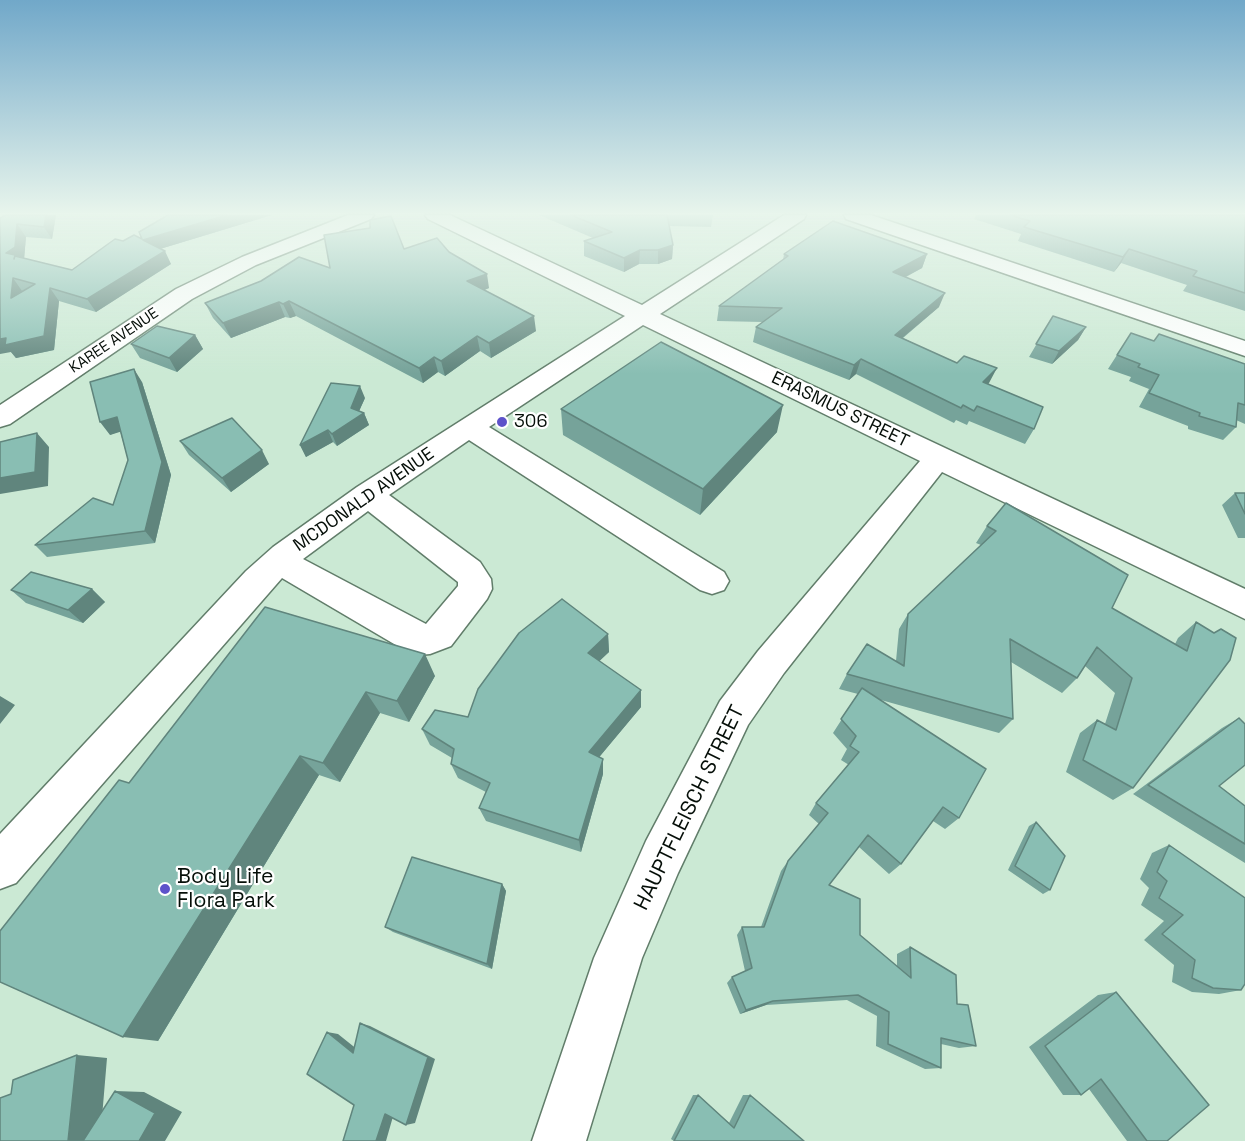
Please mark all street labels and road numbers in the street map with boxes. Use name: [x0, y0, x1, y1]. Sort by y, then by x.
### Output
street label: KAREE AVENUE: [66, 305, 162, 377]
street label: ERASMUS STREET: [768, 367, 912, 453]
street label: MCDONALD AVENUE: [290, 443, 438, 557]
street label: HAUPTFLEISCH STREET: [629, 701, 751, 915]

